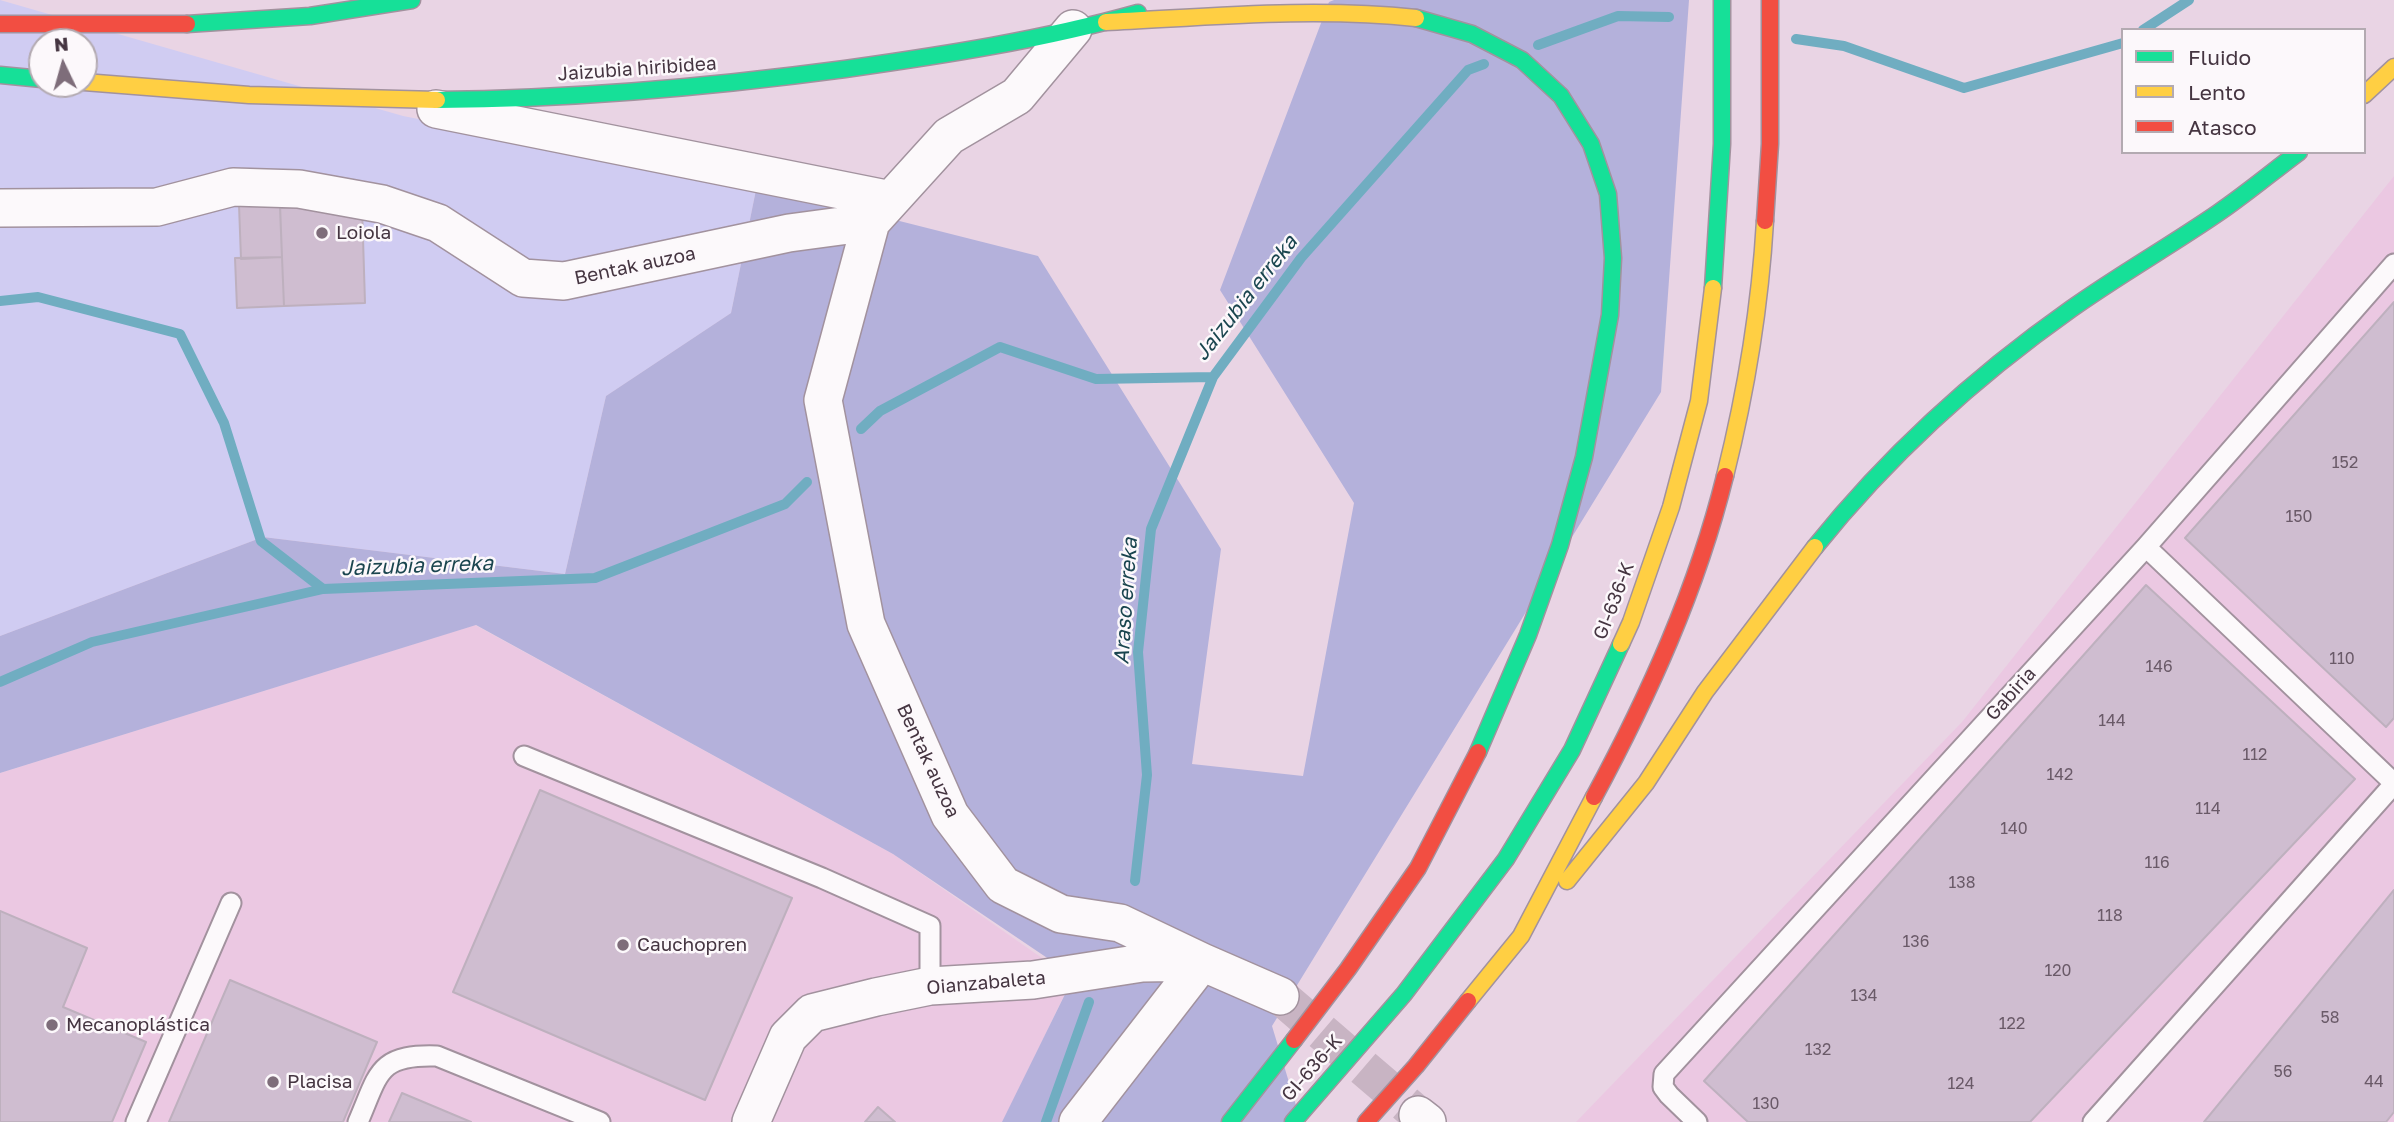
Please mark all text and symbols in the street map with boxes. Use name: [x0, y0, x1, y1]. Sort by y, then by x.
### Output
north arrow: [28, 28, 98, 98]
legend: [2121, 28, 2366, 154]
text: N: [53, 31, 69, 56]
text: Fluido: [2188, 44, 2251, 70]
street label: Jaizubia hiribidea: [557, 52, 717, 86]
text: Lento: [2188, 79, 2246, 105]
text: Atasco: [2188, 114, 2257, 140]
place label: Loiola: [336, 222, 391, 244]
marker: Loiola: [314, 225, 330, 241]
water label: Jaizubia erreka: [1189, 230, 1303, 366]
street label: Bentak auzoa: [572, 242, 698, 290]
house number: 152: [2332, 453, 2358, 473]
house number: 150: [2286, 507, 2312, 527]
water label: Araso erreka: [1109, 537, 1143, 665]
water label: Jaizubia erreka: [340, 551, 494, 581]
street label: GI-636-K: [1589, 559, 1639, 643]
house number: 110: [2329, 649, 2355, 669]
house number: 146: [2145, 657, 2173, 677]
street label: Gabiria: [1981, 663, 2041, 725]
street label: Bentak auzoa: [892, 700, 964, 822]
house number: 144: [2098, 711, 2126, 731]
house number: 112: [2243, 745, 2267, 765]
house number: 142: [2047, 765, 2073, 785]
house number: 114: [2195, 799, 2221, 819]
house number: 140: [2000, 819, 2028, 839]
house number: 116: [2144, 853, 2170, 873]
house number: 138: [1949, 873, 1975, 893]
house number: 118: [2097, 906, 2123, 926]
house number: 136: [1903, 932, 1929, 952]
place label: Cauchopren: [637, 934, 747, 956]
marker: Cauchopren: [615, 937, 631, 953]
house number: 120: [2045, 961, 2071, 981]
street label: Oianzabaleta: [925, 966, 1047, 1000]
house number: 134: [1851, 986, 1877, 1006]
house number: 58: [2320, 1008, 2340, 1028]
place label: Mecanoplástica: [66, 1014, 210, 1036]
house number: 122: [1999, 1014, 2025, 1034]
marker: Mecanoplástica: [44, 1017, 60, 1033]
street label: GI-636-K: [1277, 1030, 1347, 1106]
house number: 132: [1805, 1040, 1831, 1060]
house number: 56: [2274, 1062, 2292, 1082]
place label: Placisa: [287, 1071, 353, 1093]
house number: 44: [2364, 1072, 2384, 1092]
marker: Placisa: [265, 1074, 281, 1090]
house number: 124: [1948, 1074, 1974, 1094]
house number: 130: [1752, 1094, 1780, 1114]

